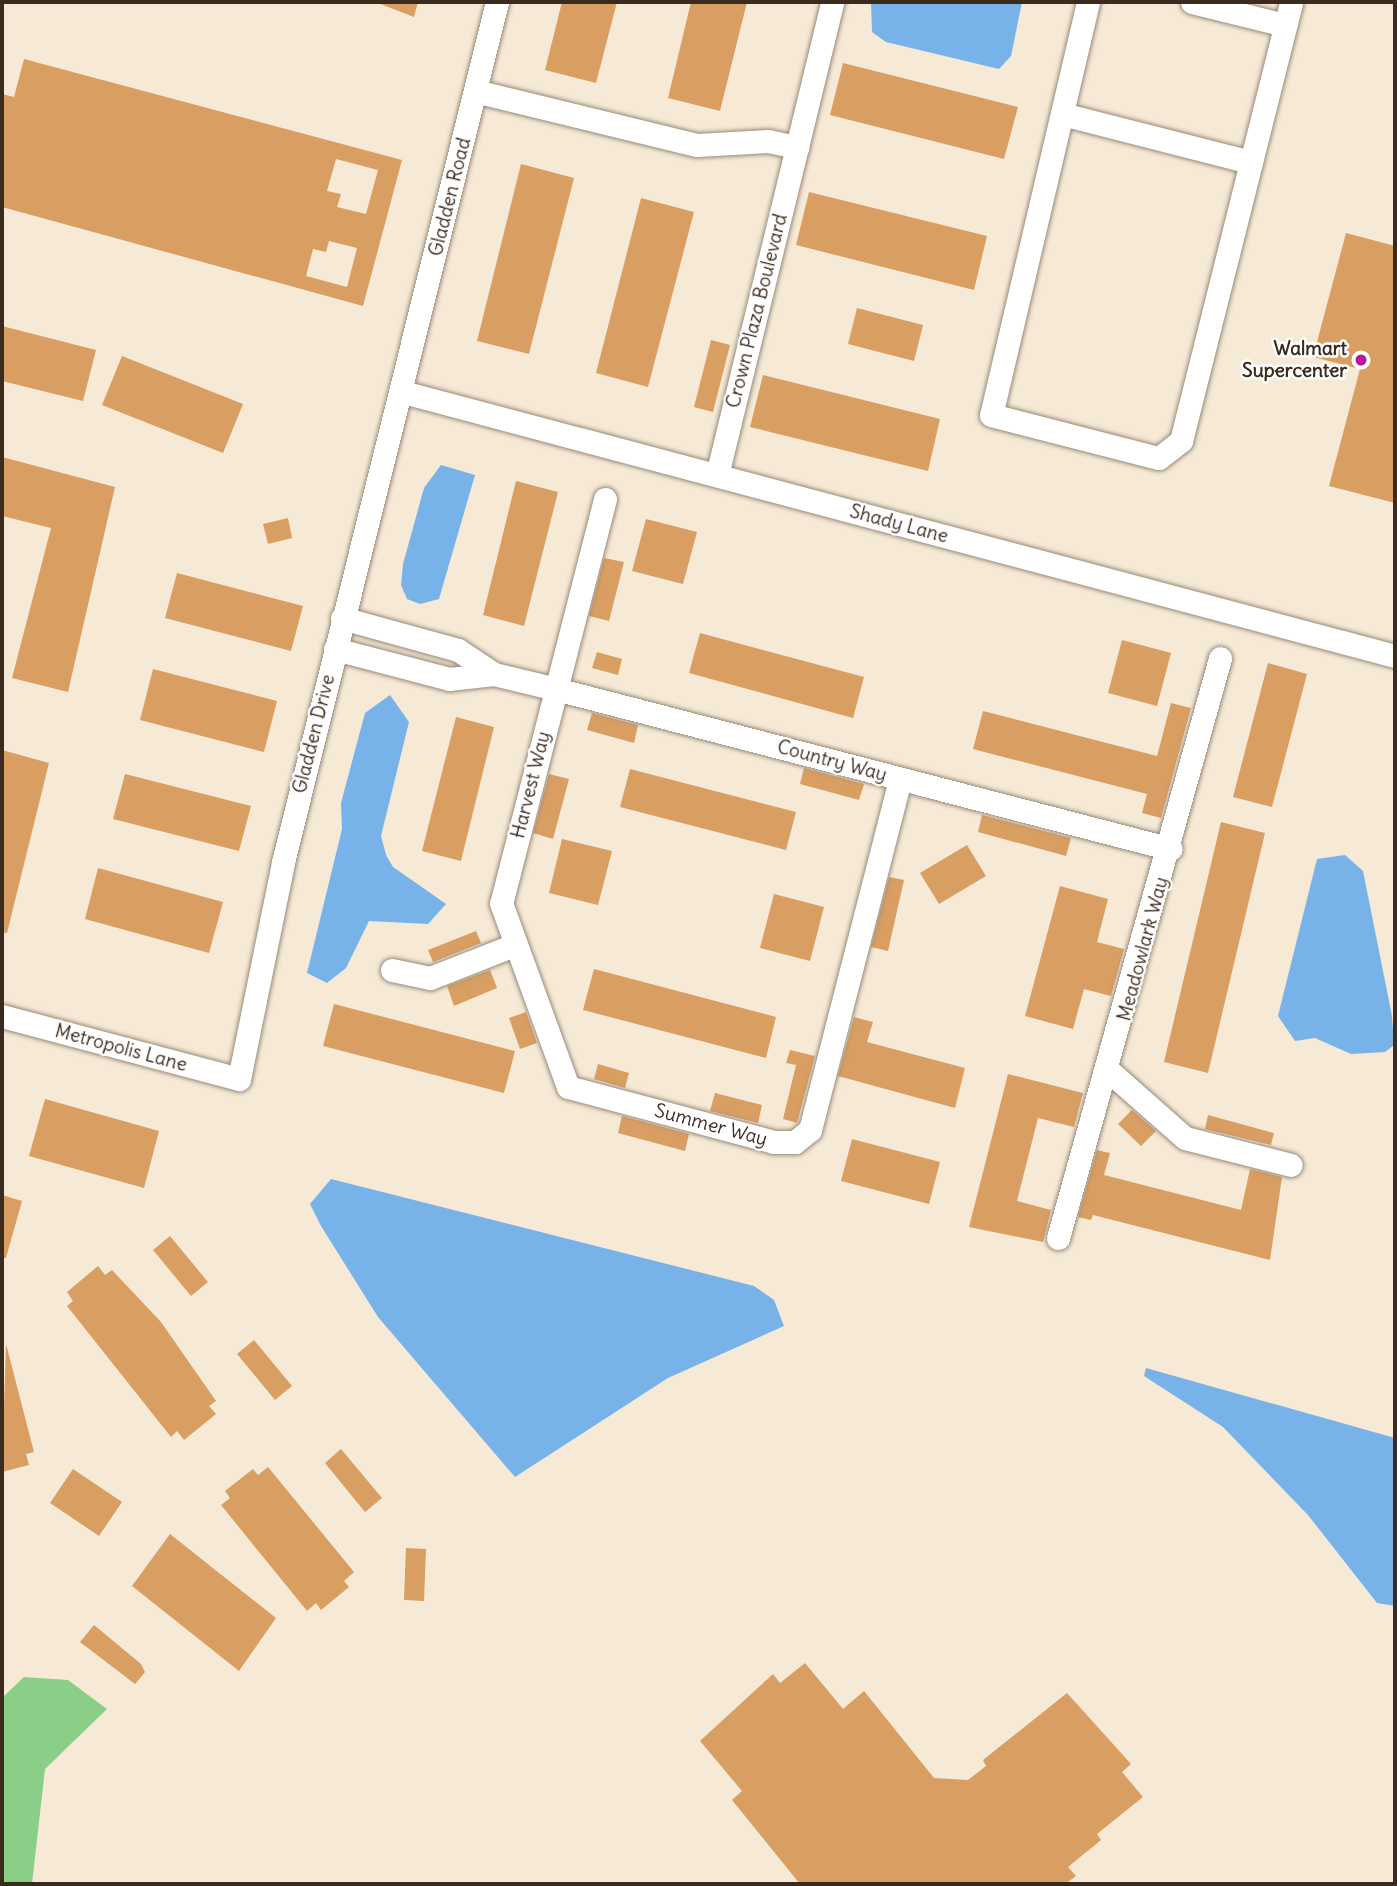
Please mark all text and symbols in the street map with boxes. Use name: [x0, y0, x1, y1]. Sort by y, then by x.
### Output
street label: Gladden Road: [424, 135, 476, 259]
street label: Crown Plaza Boulevard: [722, 212, 792, 410]
place label: Walmart Supercenter: [1242, 338, 1347, 382]
marker: Walmart Supercenter: [1353, 352, 1369, 368]
street label: Shady Lane: [847, 500, 951, 548]
street label: Gladden Drive: [288, 672, 340, 796]
street label: Harvest Way: [507, 729, 555, 841]
street label: Country Way: [775, 735, 889, 787]
street label: Meadowlark Way: [1113, 874, 1173, 1024]
street label: Metropolis Lane: [53, 1019, 189, 1077]
street label: Summer Way: [652, 1099, 770, 1151]

